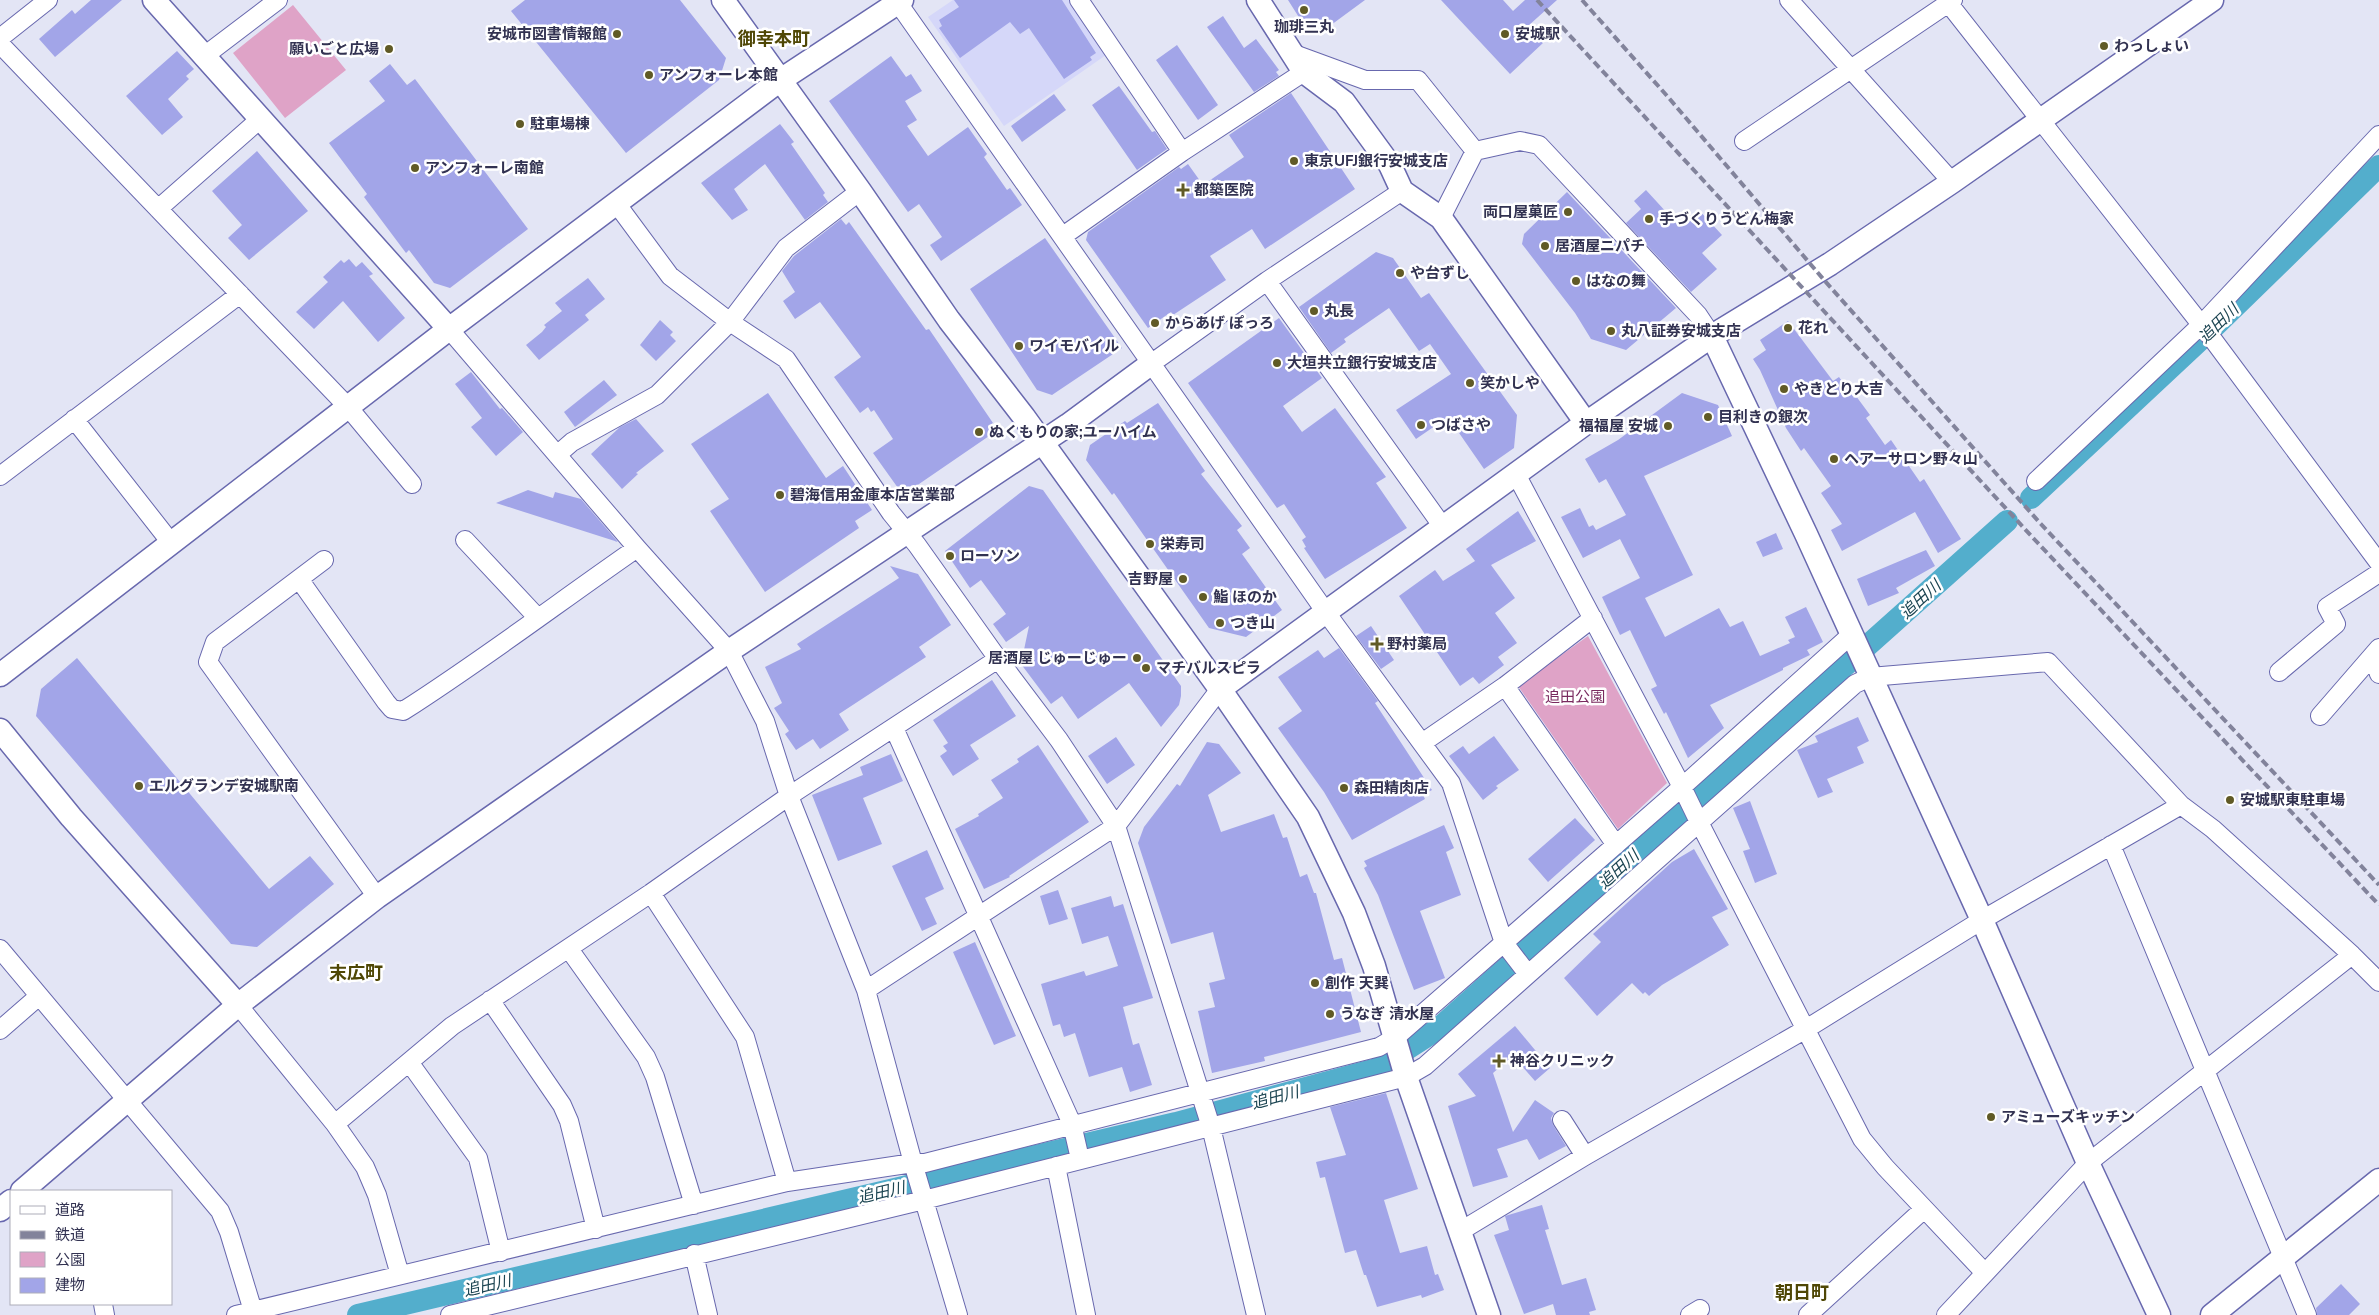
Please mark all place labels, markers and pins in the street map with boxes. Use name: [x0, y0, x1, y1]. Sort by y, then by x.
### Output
marker: 珈琲三丸: [1298, 4, 1310, 16]
place label: 珈琲三丸: [1274, 17, 1334, 37]
place label: 安城市図書情報館: [487, 24, 607, 44]
place label: 安城駅: [1515, 24, 1560, 44]
marker: 安城市図書情報館: [611, 28, 623, 40]
marker: 安城駅: [1499, 28, 1511, 40]
place label: わっしょい: [2114, 36, 2189, 56]
place label: 願いごと広場: [289, 39, 379, 59]
marker: わっしょい: [2098, 40, 2110, 52]
marker: 願いごと広場: [383, 43, 395, 55]
place label: アンフォーレ本館: [659, 65, 778, 85]
marker: アンフォーレ本館: [643, 69, 655, 81]
place label: 駐車場棟: [530, 114, 590, 134]
marker: 駐車場棟: [514, 118, 526, 130]
place label: 東京UFJ銀行安城支店: [1304, 151, 1448, 171]
marker: 東京UFJ銀行安城支店: [1288, 155, 1300, 167]
place label: アンフォーレ南館: [425, 158, 544, 178]
marker: アンフォーレ南館: [409, 162, 421, 174]
place label: 都築医院: [1194, 180, 1254, 200]
marker: 都築医院: [1176, 183, 1190, 197]
place label: 両口屋菓匠: [1483, 202, 1558, 222]
marker: 両口屋菓匠: [1562, 206, 1574, 218]
place label: 手づくりうどん梅家: [1659, 209, 1794, 229]
marker: 手づくりうどん梅家: [1643, 213, 1655, 225]
place label: 居酒屋ニパチ: [1555, 236, 1645, 256]
marker: 居酒屋ニパチ: [1539, 240, 1551, 252]
place label: や台ずし: [1410, 263, 1470, 283]
marker: や台ずし: [1394, 267, 1406, 279]
place label: はなの舞: [1586, 271, 1646, 291]
marker: はなの舞: [1570, 275, 1582, 287]
place label: 丸長: [1324, 301, 1354, 321]
marker: 丸長: [1308, 305, 1320, 317]
place label: からあげ ぽっろ: [1165, 313, 1274, 333]
marker: からあげ ぽっろ: [1149, 317, 1161, 329]
place label: 花れ: [1798, 318, 1828, 338]
place label: 丸八証券安城支店: [1621, 321, 1741, 341]
marker: 花れ: [1782, 322, 1794, 334]
marker: 丸八証券安城支店: [1605, 325, 1617, 337]
place label: ワイモバイル: [1029, 336, 1119, 356]
marker: ワイモバイル: [1013, 340, 1025, 352]
place label: 大垣共立銀行安城支店: [1287, 353, 1437, 373]
marker: 大垣共立銀行安城支店: [1271, 357, 1283, 369]
place label: 笑かしや: [1480, 373, 1540, 393]
marker: 笑かしや: [1464, 377, 1476, 389]
place label: やきとり大吉: [1794, 379, 1884, 399]
marker: やきとり大吉: [1778, 383, 1790, 395]
place label: 目利きの銀次: [1718, 407, 1808, 427]
marker: 目利きの銀次: [1702, 411, 1714, 423]
place label: つばさや: [1431, 415, 1491, 435]
place label: 福福屋 安城: [1578, 416, 1658, 436]
marker: つばさや: [1415, 419, 1427, 431]
marker: 福福屋 安城: [1662, 420, 1674, 432]
place label: ぬくもりの家;ユーハイム: [989, 422, 1157, 442]
marker: ぬくもりの家;ユーハイム: [973, 426, 985, 438]
place label: ヘアーサロン野々山: [1844, 449, 1978, 469]
marker: ヘアーサロン野々山: [1828, 453, 1840, 465]
place label: 碧海信用金庫本店営業部: [790, 485, 955, 505]
marker: 碧海信用金庫本店営業部: [774, 489, 786, 501]
place label: 栄寿司: [1160, 534, 1205, 554]
marker: 栄寿司: [1144, 538, 1156, 550]
place label: ローソン: [960, 546, 1020, 566]
marker: ローソン: [944, 550, 956, 562]
place label: 吉野屋: [1128, 569, 1173, 589]
marker: 吉野屋: [1177, 573, 1189, 585]
place label: 鮨 ほのか: [1213, 587, 1277, 607]
marker: 鮨 ほのか: [1197, 591, 1209, 603]
place label: つき山: [1230, 613, 1275, 633]
marker: つき山: [1214, 617, 1226, 629]
place label: 野村薬局: [1387, 634, 1447, 654]
marker: 野村薬局: [1371, 638, 1383, 650]
place label: 居酒屋 じゅーじゅー: [988, 648, 1127, 668]
marker: 居酒屋 じゅーじゅー: [1131, 652, 1143, 664]
place label: マチバルスピラ: [1156, 658, 1261, 678]
marker: マチバルスピラ: [1140, 662, 1152, 674]
place label: エルグランデ安城駅南: [149, 776, 299, 796]
place label: 森田精肉店: [1354, 778, 1429, 798]
marker: エルグランデ安城駅南: [133, 780, 145, 792]
marker: 森田精肉店: [1338, 782, 1350, 794]
place label: 安城駅東駐車場: [2240, 790, 2345, 810]
marker: 安城駅東駐車場: [2224, 794, 2236, 806]
place label: 創作 天巽: [1325, 973, 1389, 993]
marker: 創作 天巽: [1309, 977, 1321, 989]
place label: うなぎ 清水屋: [1340, 1004, 1434, 1024]
marker: うなぎ 清水屋: [1324, 1008, 1336, 1020]
place label: 神谷クリニック: [1509, 1051, 1615, 1071]
marker: 神谷クリニック: [1492, 1054, 1506, 1068]
place label: アミューズキッチン: [2001, 1107, 2135, 1127]
marker: アミューズキッチン: [1985, 1111, 1997, 1123]

